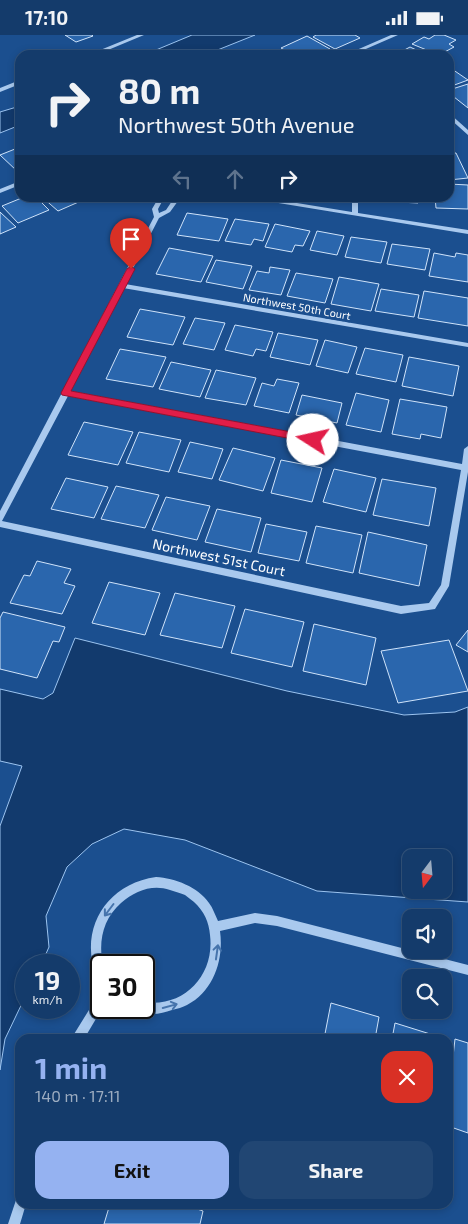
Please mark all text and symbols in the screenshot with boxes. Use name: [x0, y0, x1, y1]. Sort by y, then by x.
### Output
text: 17:10: [25, 6, 68, 29]
text: 80 m: [118, 69, 200, 111]
icon: right: [35, 70, 100, 135]
text: Northwest 50th Avenue: [118, 111, 355, 137]
icon: left: [168, 165, 196, 193]
icon: ahead: [221, 165, 249, 193]
icon: right: [274, 165, 302, 193]
pin: [110, 218, 152, 269]
icon: arrive: [117, 225, 145, 253]
street label: Northwest 50th Court: [242, 290, 352, 322]
position arrow: [286, 413, 338, 465]
street label: Northwest 51st Court: [151, 535, 287, 579]
north arrow: [402, 849, 452, 899]
map controls: [402, 849, 452, 1019]
one-way arrow: [104, 903, 115, 916]
button: sound: [402, 909, 452, 959]
one-way arrow: [212, 944, 222, 960]
speed limit sign: 30: [90, 954, 155, 1019]
text: 19: [35, 965, 60, 995]
button: search: [402, 969, 452, 1019]
text: km/h: [33, 992, 62, 1006]
one-way arrow: [161, 1001, 177, 1010]
text: 1 min: [35, 1049, 107, 1085]
button: close: [381, 1051, 433, 1103]
text: 140 m · 17:11: [35, 1086, 120, 1105]
button: Exit: [35, 1141, 229, 1199]
button: Share: [239, 1141, 433, 1199]

